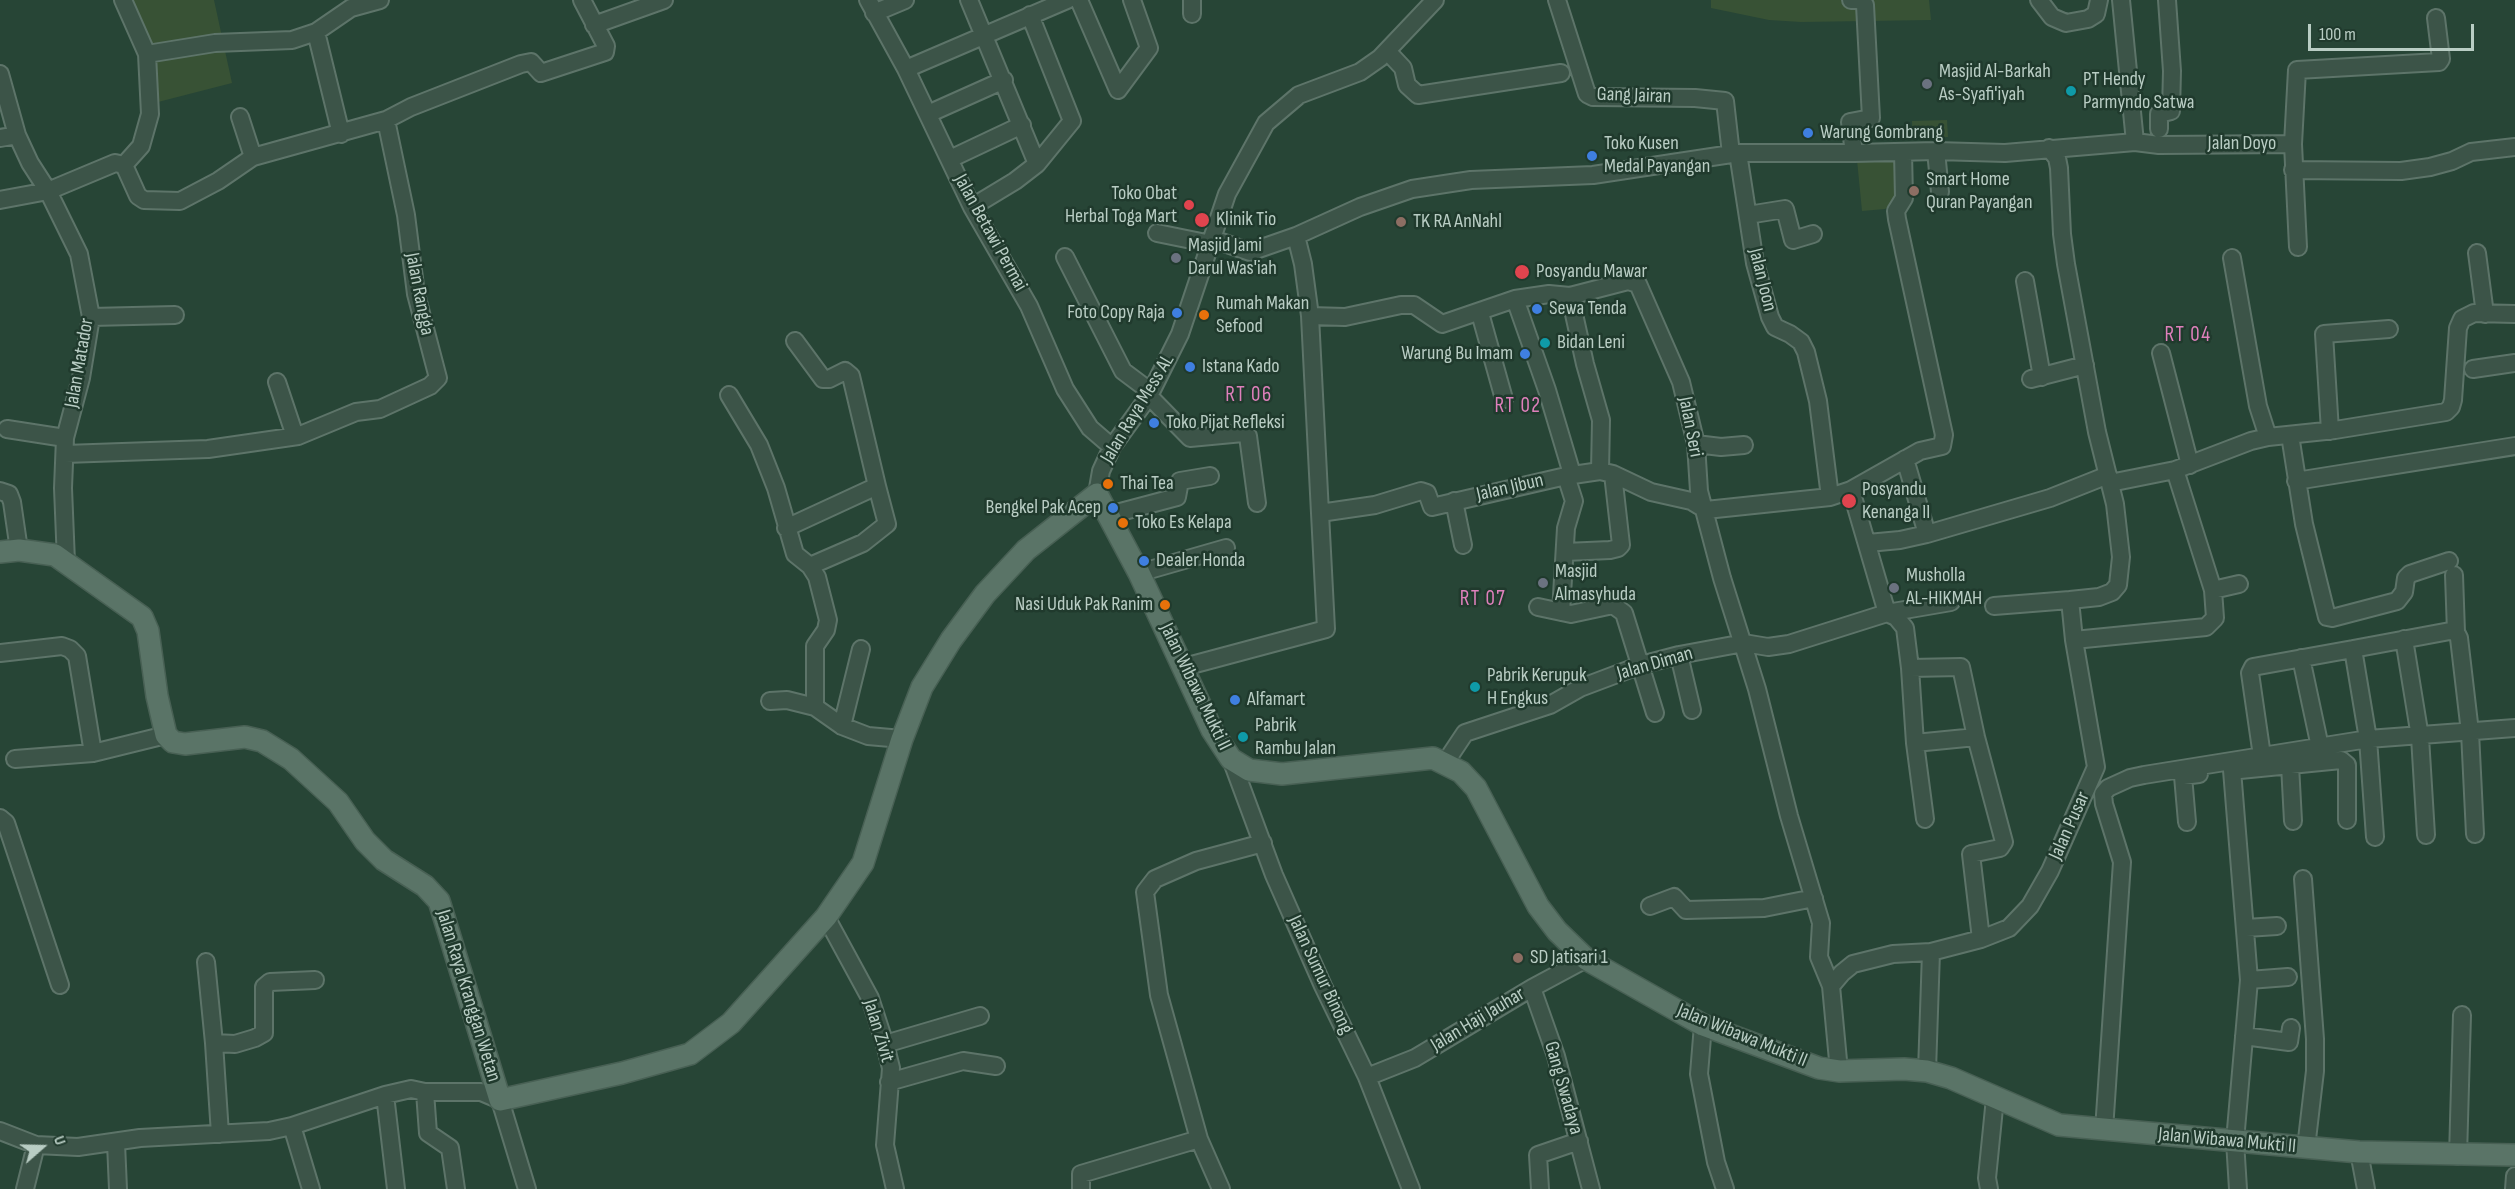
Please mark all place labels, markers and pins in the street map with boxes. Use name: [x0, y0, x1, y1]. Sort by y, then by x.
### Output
place label: Masjid Al-Barkah As-Syafi'iyah: [1939, 60, 2051, 107]
place label: PT Hendy Parmyndo Satwa: [2083, 68, 2195, 115]
marker: Masjid Al-Barkah As-Syafi'iyah: [1920, 77, 1934, 91]
marker: PT Hendy Parmyndo Satwa: [2064, 84, 2078, 98]
place label: Warung Gombrang: [1820, 121, 1943, 145]
marker: Warung Gombrang: [1801, 126, 1815, 140]
place label: Toko Kusen Medal Payangan: [1604, 132, 1710, 179]
marker: Toko Kusen Medal Payangan: [1585, 149, 1599, 163]
place label: Smart Home Quran Payangan: [1926, 168, 2032, 215]
place label: Toko Obat Herbal Toga Mart: [1065, 182, 1177, 229]
marker: Smart Home Quran Payangan: [1907, 184, 1921, 198]
marker: Toko Obat Herbal Toga Mart: [1182, 198, 1196, 212]
place label: Klinik Tio: [1216, 208, 1276, 232]
place label: TK RA AnNahl: [1413, 210, 1502, 234]
marker: Klinik Tio: [1193, 211, 1211, 229]
marker: TK RA AnNahl: [1394, 215, 1408, 229]
place label: Masjid Jami Darul Was'iah: [1188, 234, 1277, 281]
marker: Masjid Jami Darul Was'iah: [1169, 251, 1183, 265]
place label: Posyandu Mawar: [1536, 260, 1647, 284]
marker: Posyandu Mawar: [1513, 263, 1531, 281]
place label: Rumah Makan Sefood: [1216, 292, 1309, 339]
place label: Sewa Tenda: [1549, 297, 1627, 321]
place label: Foto Copy Raja: [1067, 301, 1165, 325]
marker: Sewa Tenda: [1530, 302, 1544, 316]
marker: Foto Copy Raja: [1170, 306, 1184, 320]
marker: Rumah Makan Sefood: [1197, 308, 1211, 322]
place label: Bidan Leni: [1557, 331, 1625, 355]
marker: Bidan Leni: [1538, 336, 1552, 350]
place label: Warung Bu Imam: [1401, 342, 1513, 366]
marker: Warung Bu Imam: [1518, 347, 1532, 361]
place label: Istana Kado: [1202, 355, 1280, 379]
marker: Istana Kado: [1183, 360, 1197, 374]
place label: Toko Pijat Refleksi: [1166, 411, 1285, 435]
marker: Toko Pijat Refleksi: [1147, 416, 1161, 430]
place label: Thai Tea: [1120, 472, 1174, 496]
marker: Thai Tea: [1101, 477, 1115, 491]
place label: Posyandu Kenanga II: [1862, 478, 1930, 525]
marker: Posyandu Kenanga II: [1840, 492, 1858, 510]
place label: Bengkel Pak Acep: [985, 496, 1101, 520]
marker: Bengkel Pak Acep: [1106, 501, 1120, 515]
place label: Toko Es Kelapa: [1135, 511, 1232, 535]
marker: Toko Es Kelapa: [1116, 516, 1130, 530]
place label: Dealer Honda: [1156, 549, 1245, 573]
marker: Dealer Honda: [1137, 554, 1151, 568]
place label: Masjid Almasyhuda: [1555, 560, 1636, 607]
place label: Musholla AL-HIKMAH: [1906, 564, 1982, 611]
marker: Masjid Almasyhuda: [1536, 576, 1550, 590]
marker: Musholla AL-HIKMAH: [1887, 581, 1901, 595]
place label: Nasi Uduk Pak Ranim: [1015, 593, 1153, 617]
marker: Nasi Uduk Pak Ranim: [1158, 598, 1172, 612]
place label: Pabrik Kerupuk H Engkus: [1487, 664, 1587, 711]
marker: Pabrik Kerupuk H Engkus: [1468, 680, 1482, 694]
place label: Alfamart: [1247, 688, 1305, 712]
marker: Alfamart: [1228, 693, 1242, 707]
place label: Pabrik Rambu Jalan: [1255, 714, 1336, 761]
marker: Pabrik Rambu Jalan: [1236, 730, 1250, 744]
place label: SD Jatisari 1: [1530, 946, 1608, 970]
marker: SD Jatisari 1: [1511, 951, 1525, 965]

